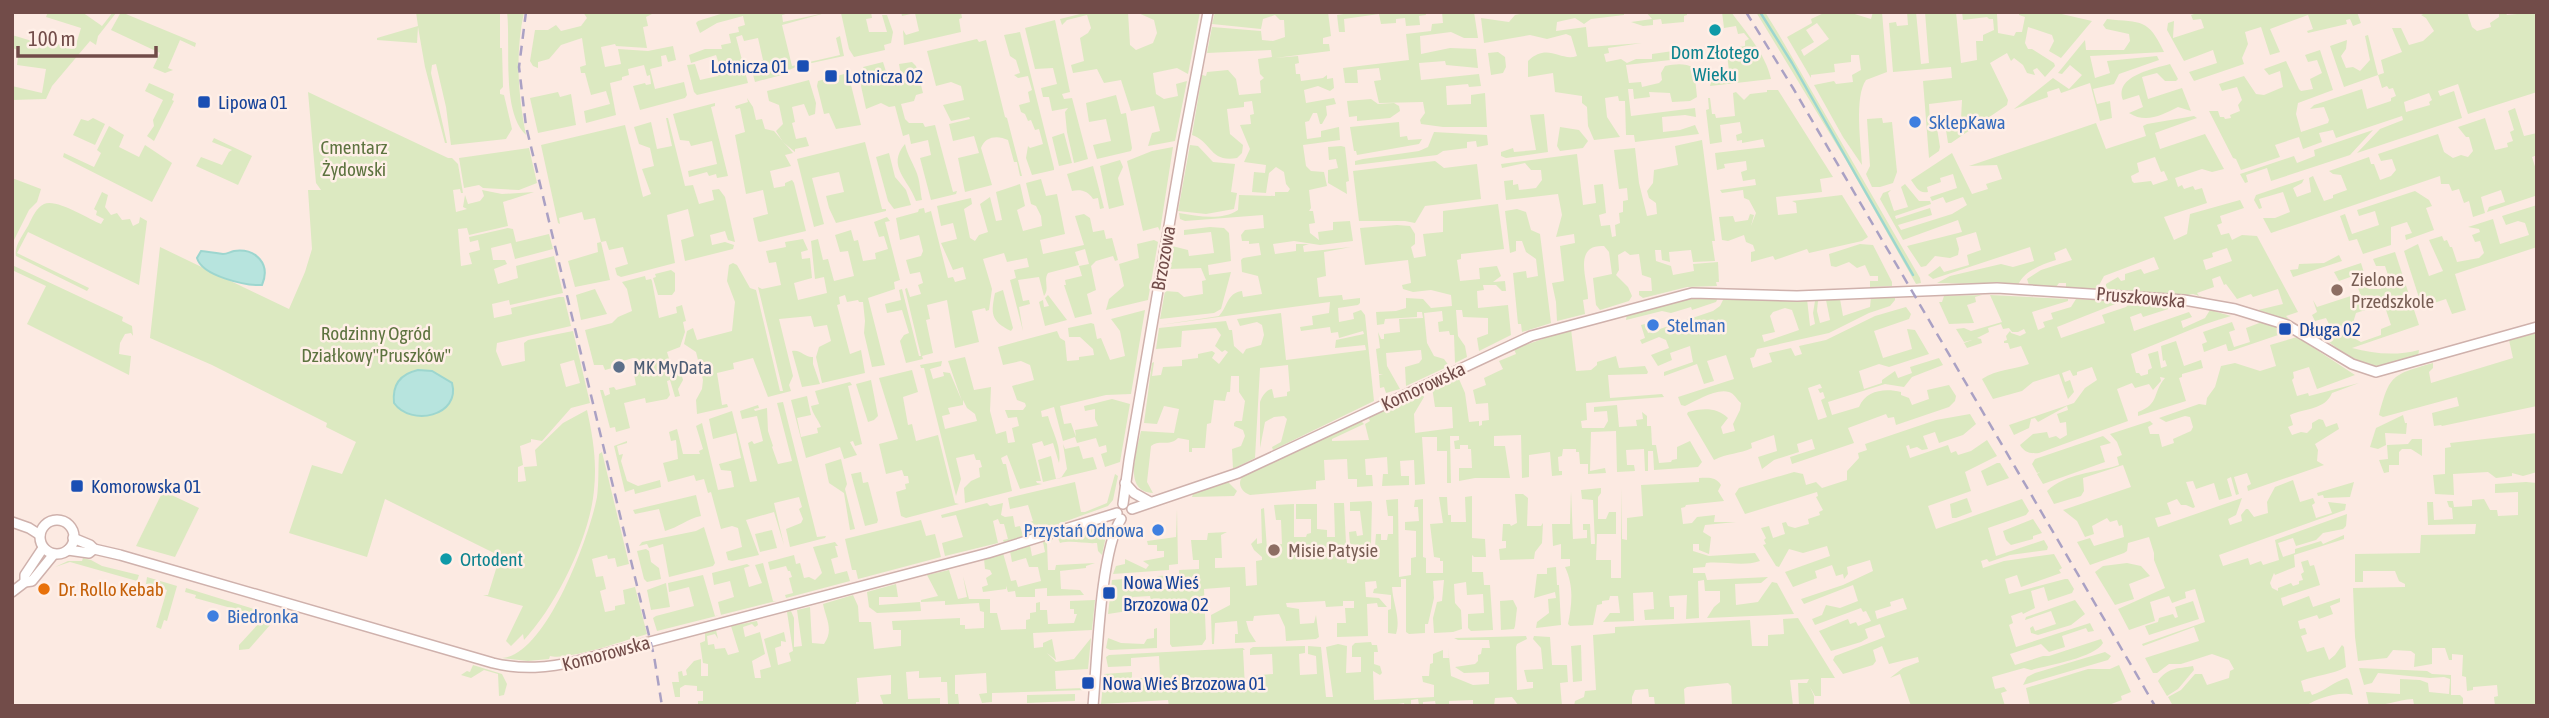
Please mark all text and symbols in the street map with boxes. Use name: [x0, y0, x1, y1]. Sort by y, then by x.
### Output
scale bar: [18, 14, 156, 58]
marker: Dom Złotego Wieku: [1707, 22, 1723, 38]
text: 100 m: [28, 26, 76, 50]
place label: Dom Złotego Wieku: [1671, 41, 1759, 85]
place label: Lotnicza 01: [710, 55, 789, 77]
marker: Lotnicza 01: [795, 58, 811, 74]
place label: Lotnicza 02: [845, 65, 924, 87]
marker: Lotnicza 02: [823, 68, 839, 84]
place label: Lipowa 01: [218, 91, 288, 113]
marker: Lipowa 01: [196, 94, 212, 110]
place label: SklepKawa: [1929, 111, 2006, 133]
marker: SklepKawa: [1907, 114, 1923, 130]
park label: Cmentarz Żydowski: [321, 136, 388, 180]
street label: Brzozowa: [1146, 224, 1180, 292]
place label: Zielone Przedszkole: [2351, 268, 2434, 312]
street label: Pruszkowska: [2095, 282, 2187, 312]
marker: Zielone Przedszkole: [2329, 282, 2345, 298]
place label: Stelman: [1667, 314, 1726, 336]
marker: Stelman: [1645, 317, 1661, 333]
place label: Długa 02: [2299, 318, 2361, 340]
marker: Długa 02: [2277, 321, 2293, 337]
park label: Rodzinny Ogród Działkowy"Pruszków": [301, 322, 451, 366]
place label: MK MyData: [633, 356, 712, 378]
street label: Komorowska: [1378, 357, 1468, 415]
marker: MK MyData: [611, 359, 627, 375]
place label: Komorowska 01: [91, 475, 202, 497]
marker: Komorowska 01: [69, 478, 85, 494]
place label: Przystań Odnowa: [1024, 519, 1144, 541]
marker: Przystań Odnowa: [1150, 522, 1166, 538]
place label: Misie Patysie: [1288, 539, 1378, 561]
marker: Misie Patysie: [1266, 542, 1282, 558]
place label: Ortodent: [460, 548, 523, 570]
marker: Ortodent: [438, 551, 454, 567]
place label: Nowa Wieś Brzozowa 02: [1123, 571, 1209, 615]
place label: Dr. Rollo Kebab: [58, 578, 164, 600]
marker: Dr. Rollo Kebab: [36, 581, 52, 597]
marker: Nowa Wieś Brzozowa 02: [1101, 585, 1117, 601]
place label: Biedronka: [227, 605, 299, 627]
marker: Biedronka: [205, 608, 221, 624]
street label: Komorowska: [560, 631, 652, 675]
place label: Nowa Wieś Brzozowa 01: [1102, 672, 1266, 694]
marker: Nowa Wieś Brzozowa 01: [1080, 675, 1096, 691]

